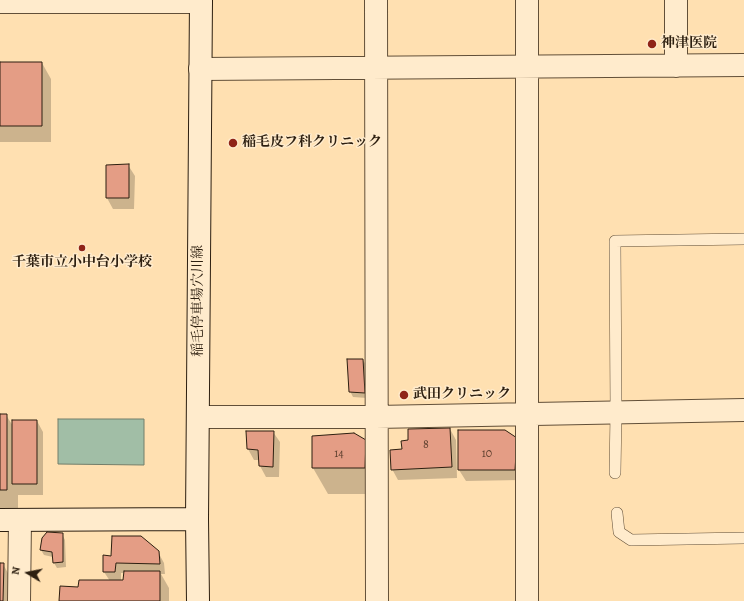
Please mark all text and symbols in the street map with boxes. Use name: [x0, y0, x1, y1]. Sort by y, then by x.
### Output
place label: 神津医院: [661, 36, 717, 52]
marker: 神津医院: [646, 38, 658, 50]
place label: 稲毛皮フ科クリニック: [242, 135, 382, 151]
marker: 稲毛皮フ科クリニック: [227, 137, 239, 149]
marker: 千葉市立小中台小学校: [77, 243, 87, 253]
street label: 稲毛停車場穴川線: [191, 245, 207, 357]
place label: 千葉市立小中台小学校: [12, 255, 152, 271]
place label: 武田クリニック: [413, 387, 511, 403]
marker: 武田クリニック: [398, 389, 410, 401]
house number: 8: [423, 438, 429, 452]
house number: 14: [334, 447, 344, 461]
house number: 10: [482, 447, 492, 461]
north arrow: [8, 553, 48, 593]
text: N: [8, 566, 24, 576]

